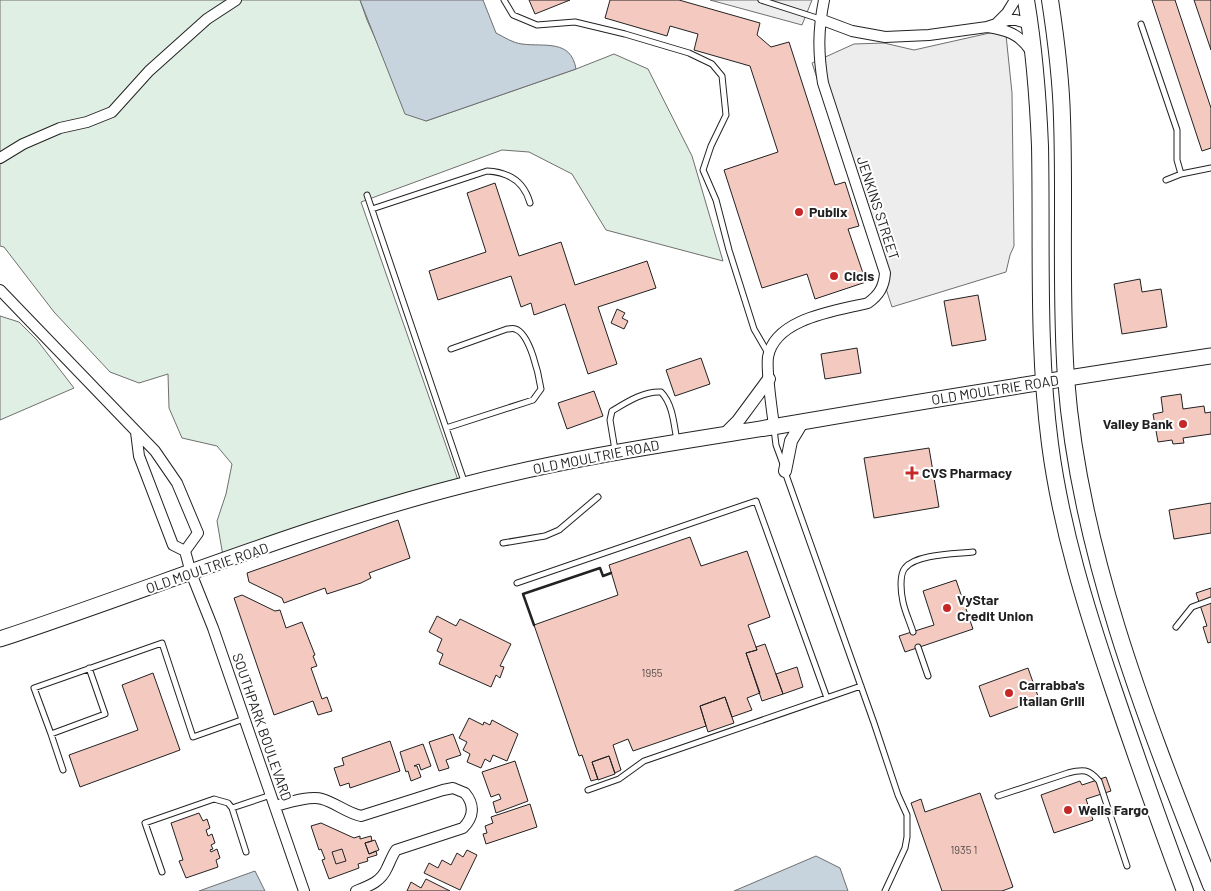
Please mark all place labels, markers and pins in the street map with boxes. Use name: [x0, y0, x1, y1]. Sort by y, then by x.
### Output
place label: Publix: [809, 203, 848, 220]
marker: Publix: [793, 206, 805, 218]
place label: Cicis: [844, 267, 874, 284]
marker: Cicis: [828, 270, 840, 282]
place label: Valley Bank: [1103, 415, 1174, 432]
marker: Valley Bank: [1177, 418, 1189, 430]
place label: CVS Pharmacy: [922, 464, 1012, 481]
marker: CVS Pharmacy: [906, 467, 918, 479]
place label: VyStar Credit Union: [957, 591, 1033, 624]
marker: VyStar Credit Union: [941, 602, 953, 614]
place label: Carrabba's Italian Grill: [1019, 676, 1085, 709]
marker: Carrabba's Italian Grill: [1003, 687, 1015, 699]
place label: Wells Fargo: [1078, 801, 1149, 818]
marker: Wells Fargo: [1062, 804, 1074, 816]

